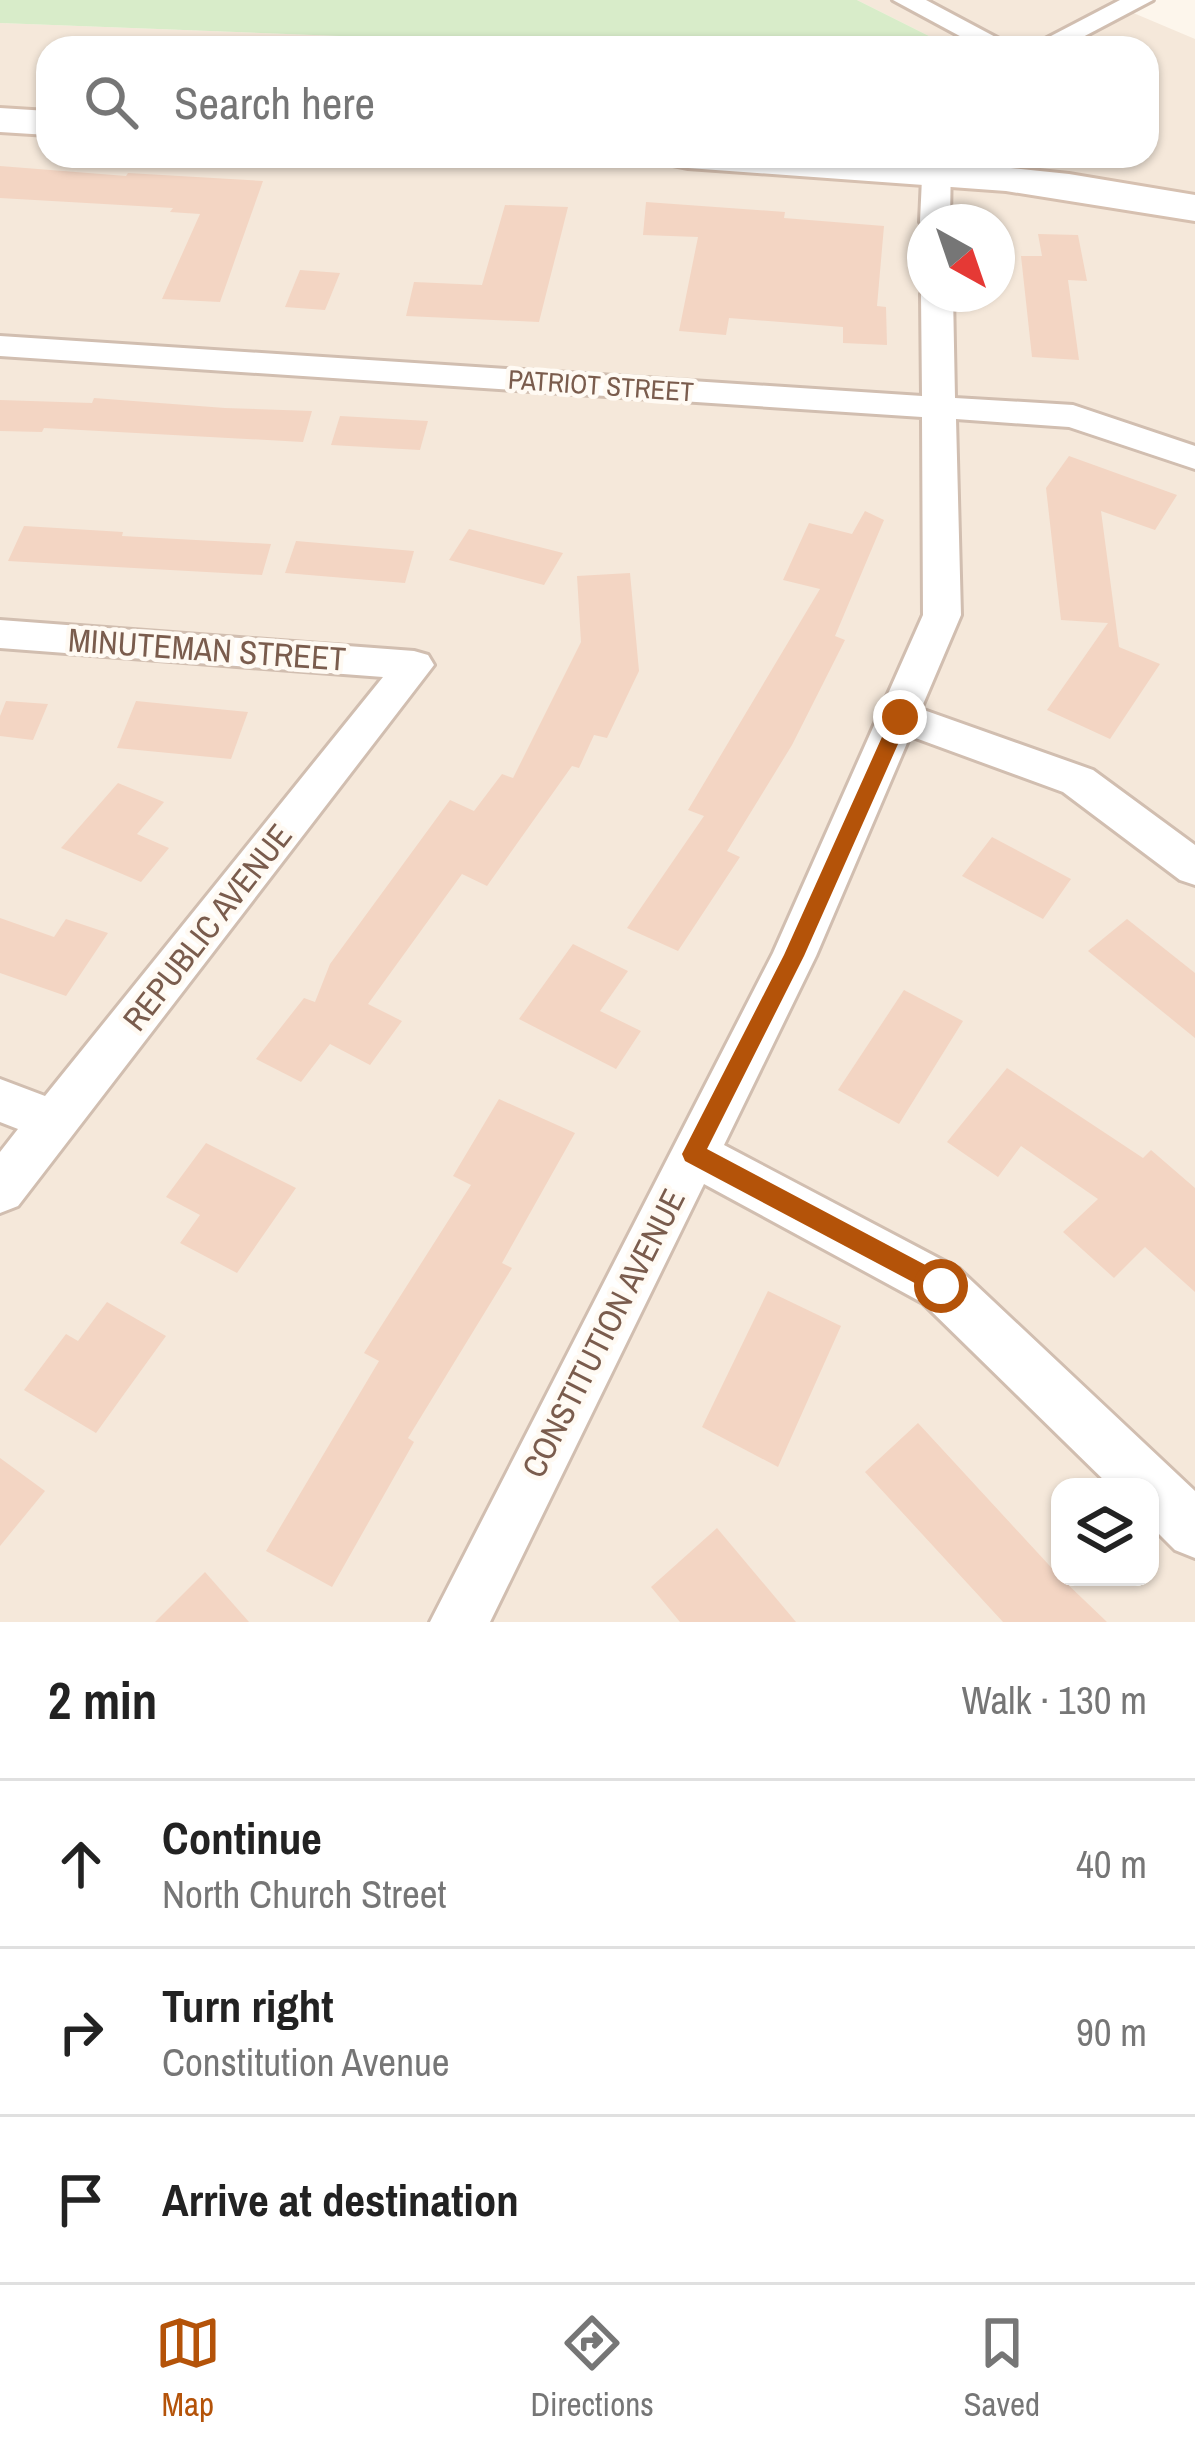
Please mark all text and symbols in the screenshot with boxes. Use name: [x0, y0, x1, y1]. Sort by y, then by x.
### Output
search box: [36, 36, 1159, 168]
icon: search: [78, 69, 144, 135]
text: Search here: [174, 72, 375, 133]
north arrow: [907, 204, 1015, 312]
street label: PATRIOT STREET: [507, 361, 695, 409]
street label: MINUTEMAN STREET: [67, 617, 347, 681]
route end: [873, 690, 927, 744]
street label: REPUBLIC AVENUE: [112, 815, 302, 1039]
street label: CONSTITUTION AVENUE: [511, 1181, 695, 1485]
route start: [914, 1259, 968, 1313]
map controls: [1051, 1478, 1159, 1586]
button: layers: [1051, 1478, 1159, 1586]
text: 2 min: [48, 1666, 157, 1735]
text: Walk · 130 m: [962, 1674, 1147, 1726]
text: Continue: [162, 1807, 322, 1868]
icon: ahead: [48, 1831, 114, 1897]
text: 40 m: [1076, 1838, 1147, 1890]
text: North Church Street: [162, 1868, 446, 1920]
text: Turn right: [162, 1975, 334, 2036]
icon: right: [48, 1999, 114, 2065]
text: 90 m: [1076, 2006, 1147, 2058]
text: Constitution Avenue: [162, 2036, 450, 2088]
icon: arrive: [48, 2167, 114, 2233]
text: Arrive at destination: [162, 2169, 519, 2230]
tab: Map: [155, 2310, 221, 2426]
tab: Directions: [530, 2310, 654, 2426]
tab: Saved: [963, 2310, 1040, 2426]

